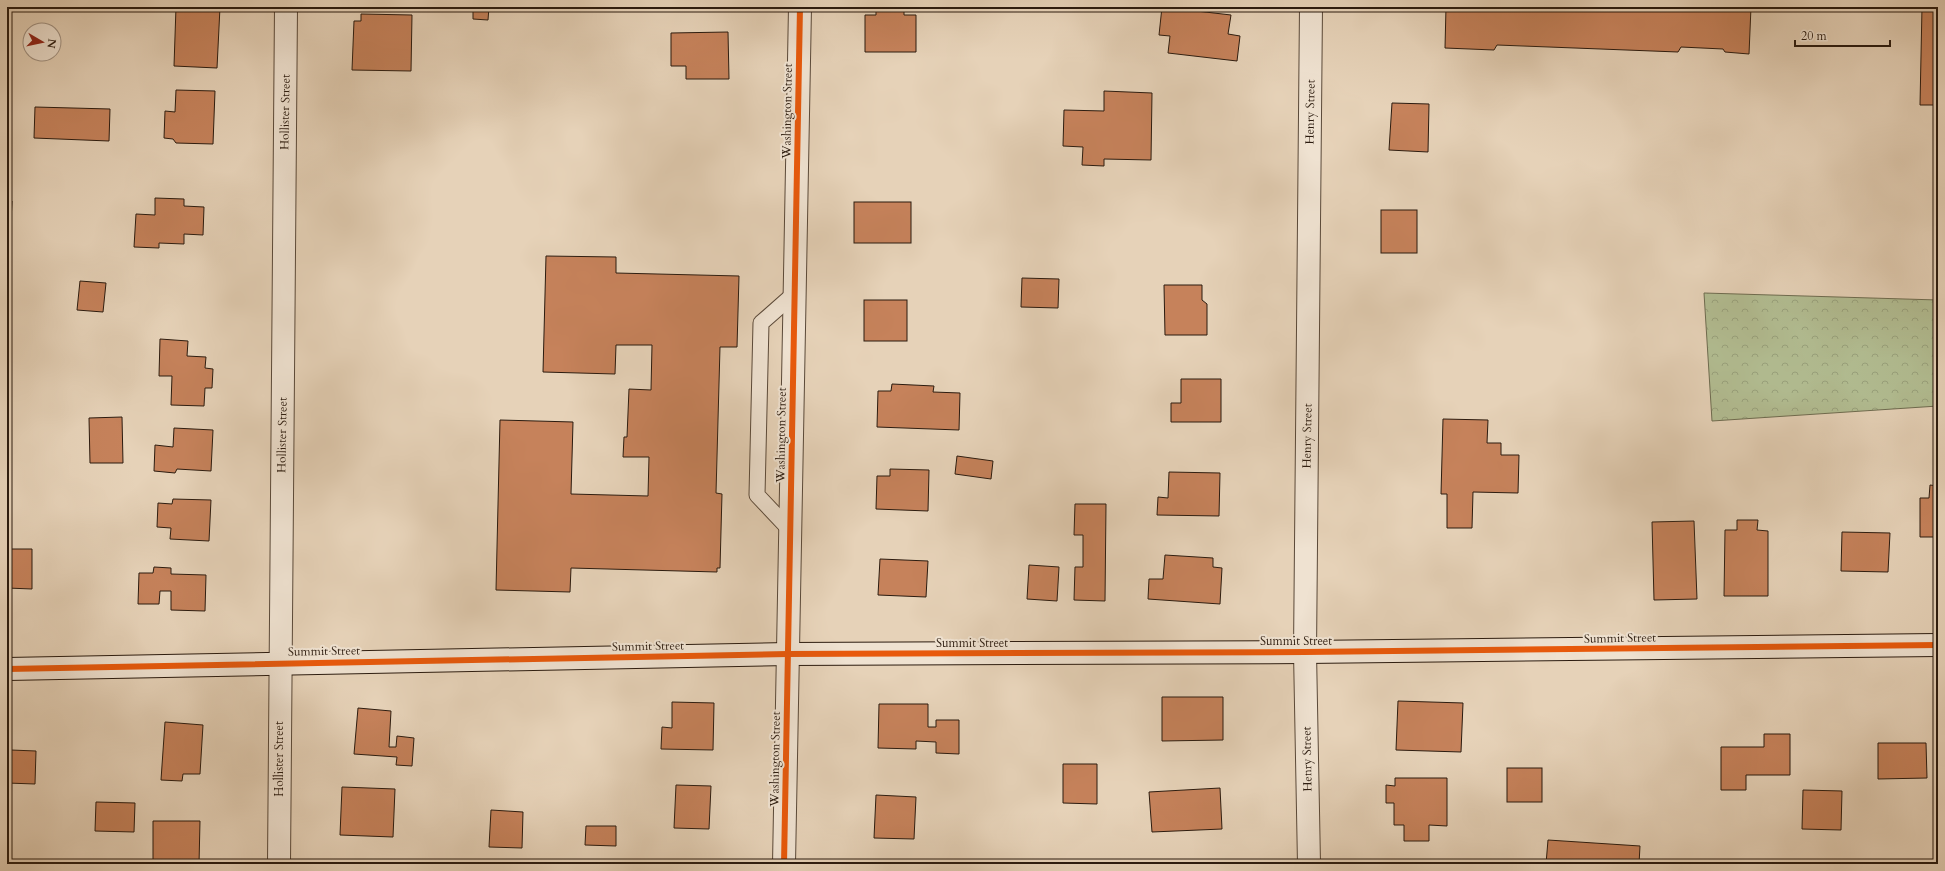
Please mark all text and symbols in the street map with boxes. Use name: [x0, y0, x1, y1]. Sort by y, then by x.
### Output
north arrow: [22, 22, 62, 62]
scale bar: [1795, 22, 1890, 48]
text: 20 m: [1801, 28, 1828, 44]
text: N: [43, 38, 60, 50]
street label: Washington Street: [778, 63, 796, 160]
street label: Hollister Street: [276, 74, 294, 150]
street label: Henry Street: [1301, 79, 1319, 145]
street label: Washington Street: [772, 387, 790, 484]
street label: Hollister Street: [273, 397, 291, 473]
street label: Henry Street: [1298, 403, 1316, 469]
street label: Summit Street: [1584, 629, 1656, 647]
street label: Summit Street: [1260, 633, 1332, 649]
street label: Summit Street: [936, 635, 1008, 651]
street label: Summit Street: [612, 637, 684, 655]
street label: Summit Street: [288, 642, 360, 660]
street label: Washington Street: [766, 711, 784, 808]
street label: Hollister Street: [271, 721, 287, 797]
street label: Henry Street: [1298, 726, 1316, 792]

